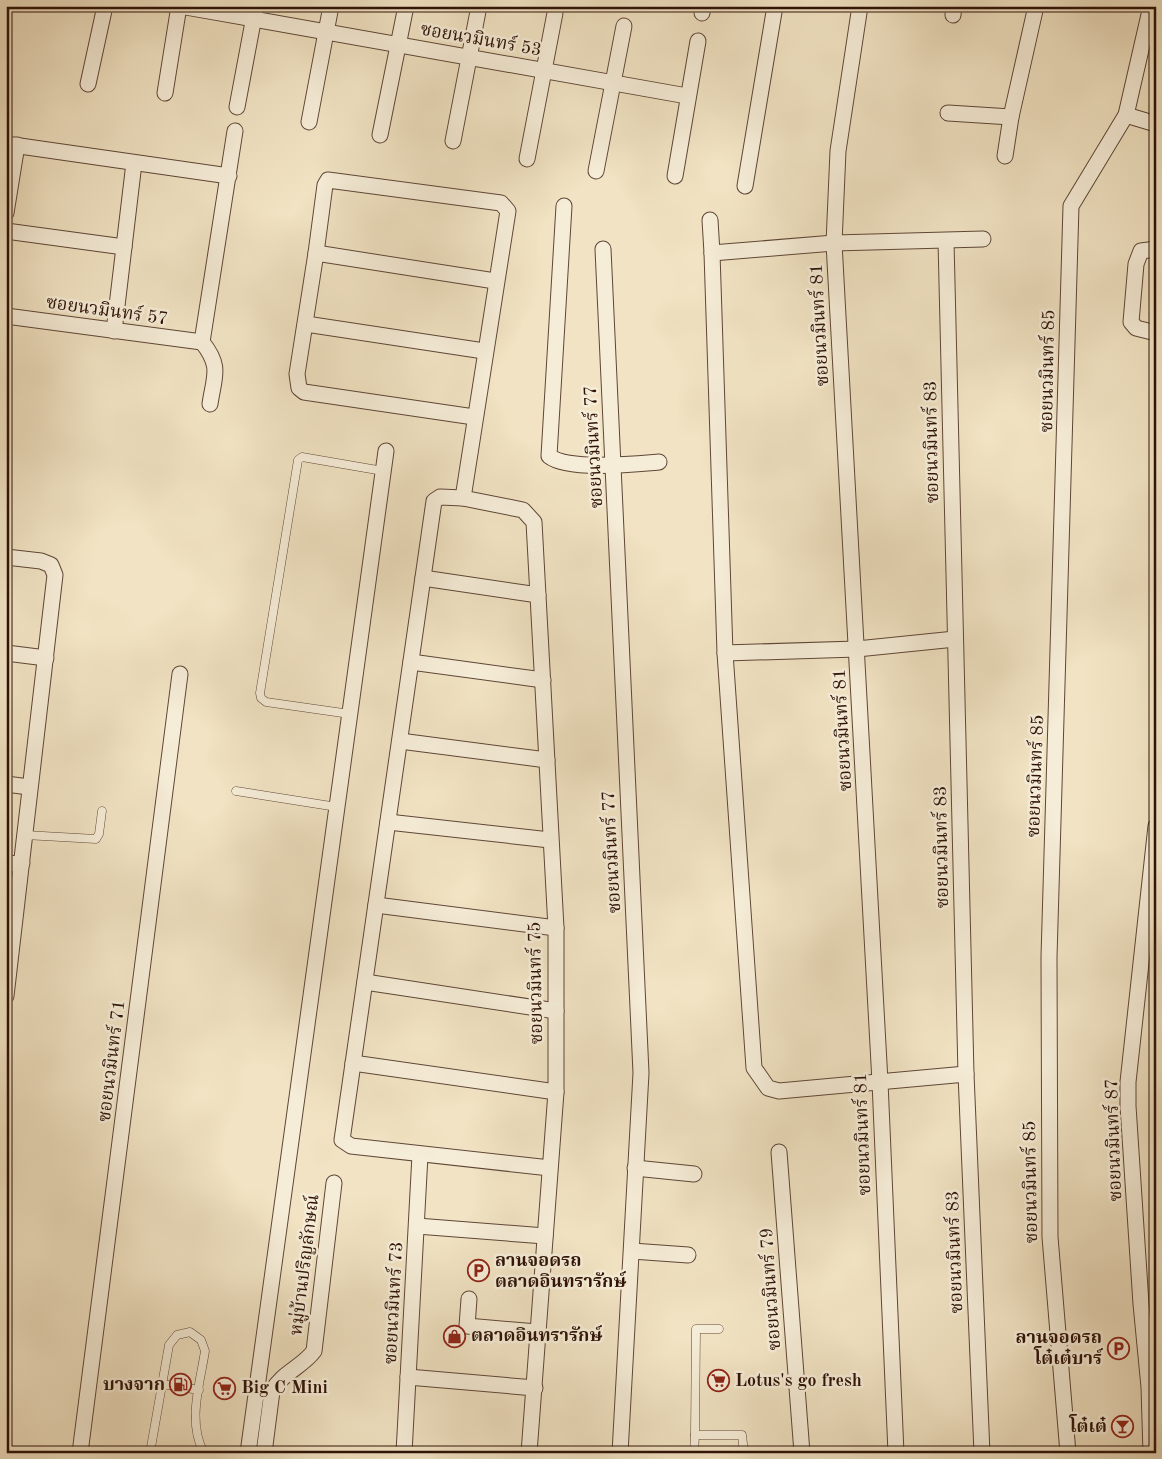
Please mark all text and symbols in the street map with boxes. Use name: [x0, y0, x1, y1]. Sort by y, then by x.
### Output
street label: ซอยนวมินทร์ 53: [419, 18, 544, 60]
street label: ซอยนวมินทร์ 81: [805, 263, 832, 387]
street label: ซอยนวมินทร์ 57: [45, 291, 170, 328]
street label: ซอยนวมินทร์ 85: [1035, 309, 1058, 433]
street label: ซอยนวมินทร์ 83: [919, 380, 942, 504]
street label: ซอยนวมินทร์ 77: [579, 385, 606, 509]
street label: ซอยนวมินทร์ 81: [828, 668, 855, 792]
street label: ซอยนวมินทร์ 85: [1022, 714, 1047, 838]
street label: ซอยนวมินทร์ 83: [929, 785, 952, 909]
street label: ซอยนวมินทร์ 77: [597, 790, 624, 914]
street label: ซอยนวมินทร์ 75: [523, 921, 546, 1045]
street label: ซอยนวมินทร์ 71: [93, 999, 128, 1123]
street label: ซอยนวมินทร์ 81: [849, 1072, 874, 1196]
street label: ซอยนวมินทร์ 87: [1100, 1078, 1125, 1202]
street label: ซอยนวมินทร์ 85: [1018, 1120, 1041, 1244]
street label: ซอยนวมินทร์ 83: [941, 1190, 966, 1314]
street label: หมู่บ้านปริญลักษณ์: [284, 1193, 324, 1337]
street label: ซอยนวมินทร์ 79: [755, 1227, 784, 1351]
street label: ซอยนวมินทร์ 73: [379, 1241, 406, 1365]
place label: ลานจอดรถ ตลาดอินทรารักษ์: [495, 1252, 627, 1291]
parking icon: ลานจอดรถ ตลาดอินทรารักษ์: [467, 1259, 491, 1283]
shop icon: ตลาดอินทรารักษ์: [443, 1324, 467, 1348]
place label: ตลาดอินทรารักษ์: [471, 1325, 603, 1345]
place label: ลานจอดรถ โต๋เต๋บาร์: [1015, 1329, 1104, 1368]
parking icon: ลานจอดรถ โต๋เต๋บาร์: [1106, 1336, 1130, 1360]
supermarket icon: Lotus's go fresh: [707, 1369, 731, 1393]
place label: Lotus's go fresh: [735, 1372, 862, 1390]
fuel station icon: บางจาก: [169, 1373, 193, 1397]
place label: บางจาก: [103, 1376, 165, 1394]
supermarket icon: Big C Mini: [213, 1376, 237, 1400]
place label: Big C Mini: [241, 1379, 328, 1397]
place label: โต๋เต๋: [1068, 1414, 1107, 1436]
bar icon: โต๋เต๋: [1111, 1415, 1135, 1439]

